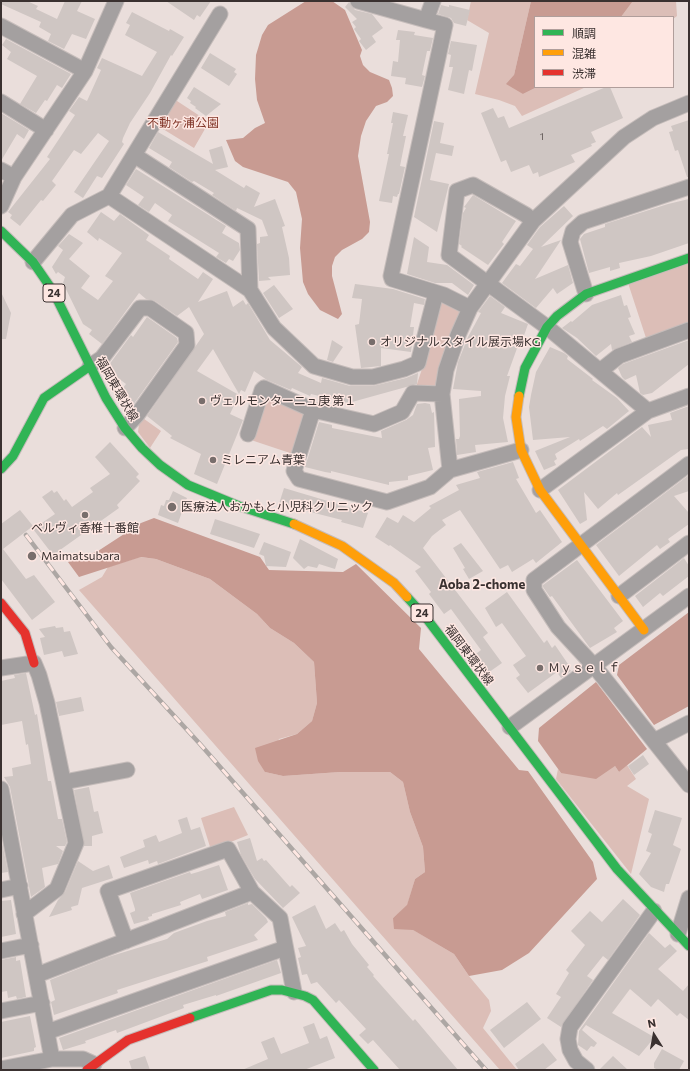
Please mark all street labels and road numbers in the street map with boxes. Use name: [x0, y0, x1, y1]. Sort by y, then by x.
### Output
road number: 24: [43, 284, 65, 302]
street label: 福岡東環状線: [93, 354, 141, 424]
road number: 24: [411, 604, 433, 622]
street label: 福岡東環状線: [442, 622, 496, 688]

